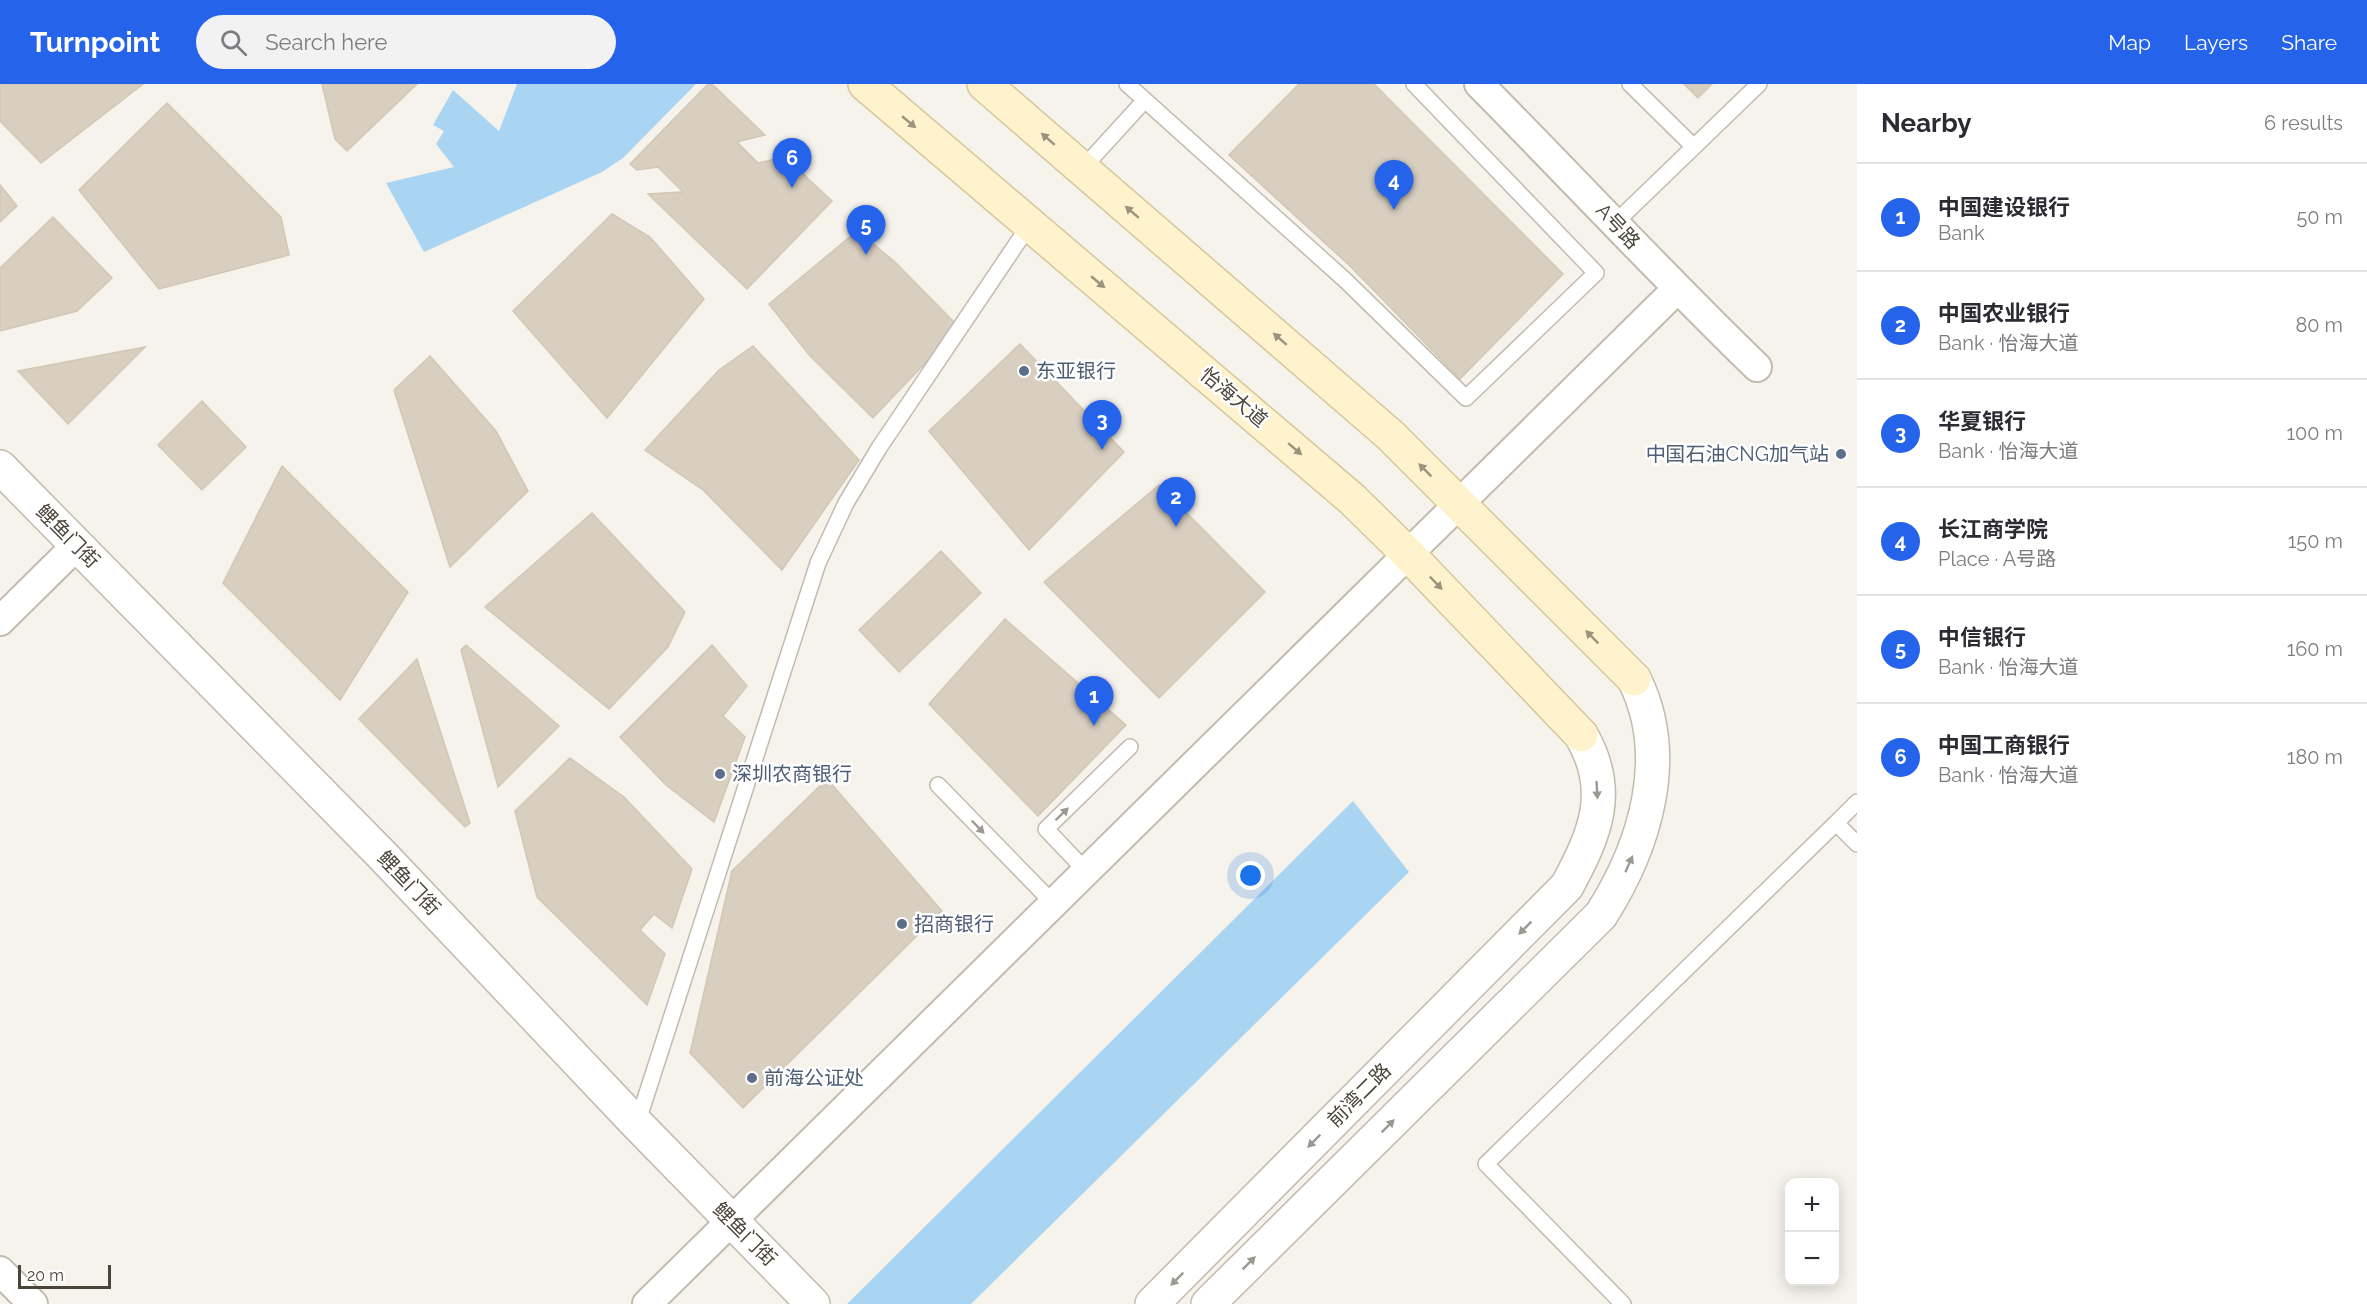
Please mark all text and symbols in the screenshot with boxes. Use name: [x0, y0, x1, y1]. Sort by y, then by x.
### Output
search box: [196, 15, 616, 69]
text: Turnpoint: [30, 26, 160, 59]
icon: search: [217, 26, 250, 59]
text: Search here: [265, 29, 387, 55]
text: Map: [2108, 30, 2151, 55]
text: Layers: [2184, 30, 2248, 55]
text: Share: [2281, 30, 2337, 55]
text: Nearby: [1881, 108, 1971, 138]
text: 6 results: [2264, 111, 2343, 135]
one-way arrow: [901, 115, 916, 128]
one-way arrow: [1041, 133, 1056, 146]
pin: 6: [772, 138, 812, 188]
pin: 4: [1374, 160, 1414, 210]
text: 中国建设银行: [1938, 194, 2070, 220]
street label: A号路: [1591, 198, 1645, 254]
one-way arrow: [1124, 205, 1140, 218]
text: 1: [1896, 205, 1905, 229]
text: 50 m: [2296, 205, 2343, 229]
pin: 5: [846, 206, 886, 255]
text: Bank: [1938, 221, 1984, 245]
one-way arrow: [1090, 275, 1105, 288]
text: 中国农业银行: [1938, 300, 2070, 326]
text: 2: [1895, 313, 1906, 337]
text: 80 m: [2295, 313, 2343, 337]
text: Bank · 怡海大道: [1938, 331, 2078, 355]
one-way arrow: [1272, 332, 1288, 345]
place label: 东亚银行: [1036, 359, 1116, 383]
street label: 怡海大道: [1196, 362, 1272, 432]
marker: 东亚银行: [1017, 364, 1031, 378]
pin: 3: [1082, 400, 1122, 450]
text: 华夏银行: [1938, 408, 2026, 434]
text: 3: [1895, 421, 1906, 445]
text: 100 m: [2286, 421, 2343, 445]
text: Bank · 怡海大道: [1938, 439, 2078, 463]
one-way arrow: [1287, 442, 1302, 455]
place label: 中国石油CNG加气站: [1646, 442, 1829, 466]
marker: 中国石油CNG加气站: [1834, 447, 1848, 461]
one-way arrow: [1418, 463, 1432, 477]
pin: 2: [1156, 478, 1196, 527]
street label: 鲤鱼门街: [31, 499, 105, 573]
text: 长江商学院: [1938, 516, 2048, 542]
text: 4: [1895, 529, 1906, 553]
text: 150 m: [2288, 529, 2343, 553]
text: Place · A号路: [1938, 547, 2056, 571]
one-way arrow: [1429, 575, 1442, 590]
text: 中信银行: [1938, 624, 2026, 650]
one-way arrow: [1586, 631, 1600, 645]
text: 5: [1895, 637, 1906, 661]
text: 160 m: [2287, 637, 2343, 661]
text: Bank · 怡海大道: [1938, 655, 2078, 679]
pin: 1: [1074, 676, 1114, 726]
text: 中国工商银行: [1938, 732, 2070, 758]
text: 6: [1894, 745, 1907, 769]
text: 180 m: [2287, 745, 2343, 769]
place label: 深圳农商银行: [732, 762, 852, 786]
text: Bank · 怡海大道: [1938, 763, 2078, 787]
marker: 深圳农商银行: [713, 767, 727, 781]
one-way arrow: [1593, 781, 1602, 800]
one-way arrow: [1055, 807, 1070, 821]
one-way arrow: [971, 819, 985, 833]
street label: 鲤鱼门街: [373, 846, 445, 920]
one-way arrow: [1624, 855, 1634, 873]
your location: [1236, 861, 1265, 890]
place label: 招商银行: [914, 912, 994, 936]
marker: 招商银行: [895, 917, 909, 931]
one-way arrow: [1519, 920, 1533, 934]
street label: 前湾二路: [1322, 1058, 1396, 1132]
place label: 前海公证处: [764, 1066, 864, 1090]
marker: 前海公证处: [745, 1071, 759, 1085]
one-way arrow: [1381, 1118, 1395, 1133]
one-way arrow: [1307, 1133, 1321, 1148]
map controls: [1785, 1178, 1839, 1286]
button: +: [1785, 1178, 1839, 1232]
street label: 鲤鱼门街: [708, 1197, 782, 1271]
button: −: [1785, 1232, 1839, 1286]
one-way arrow: [1242, 1256, 1256, 1270]
scale bar: [18, 1262, 111, 1290]
text: 20 m: [27, 1266, 64, 1285]
one-way arrow: [1170, 1272, 1184, 1286]

